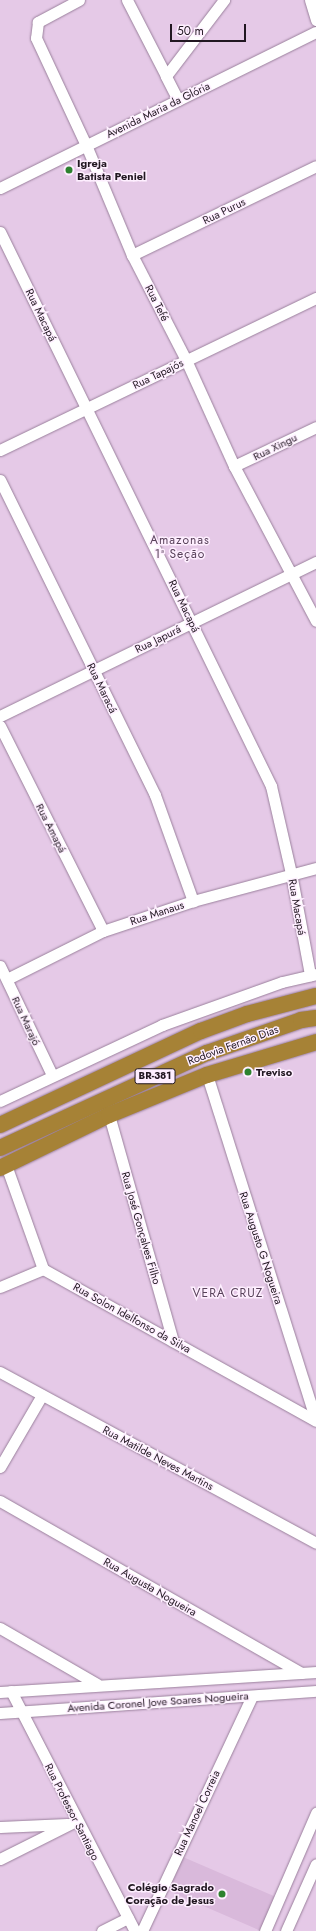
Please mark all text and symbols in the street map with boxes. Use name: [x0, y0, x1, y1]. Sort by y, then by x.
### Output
scale bar: [172, 16, 248, 42]
text: 50 m: [177, 22, 204, 40]
street label: Avenida Maria da Glória: [104, 79, 212, 141]
place label: Igreja Batista Peniel: [77, 157, 146, 183]
marker: Igreja Batista Peniel: [64, 165, 74, 175]
street label: Rua Purus: [200, 195, 248, 227]
street label: Rua Tefé: [142, 283, 172, 323]
street label: Rua Macapá: [23, 287, 59, 343]
street label: Rua Tapajós: [131, 356, 185, 392]
street label: Rua Xingu: [251, 431, 299, 463]
district label: Amazonas 1ª Seção: [150, 534, 210, 562]
street label: Rua Macapá: [166, 578, 202, 634]
street label: Rua Japurá: [133, 622, 183, 656]
street label: Rua Maracá: [84, 661, 120, 715]
street label: Rua Amapá: [33, 801, 69, 855]
street label: Rua Macapá: [286, 878, 308, 936]
street label: Rua Manaus: [128, 898, 186, 928]
street label: Rua Marajó: [9, 994, 43, 1048]
street label: Rodovia Fernão Dias: [186, 1022, 280, 1068]
place label: Treviso: [256, 1065, 292, 1079]
marker: Treviso: [243, 1067, 253, 1077]
road number: BR-381: [134, 1068, 176, 1084]
street label: Rua José Gonçalves Filho: [119, 1170, 163, 1286]
street label: Rua Augusto G Nogueira: [237, 1190, 285, 1306]
street label: Rua Solon Idelfonso da Silva: [71, 1280, 193, 1356]
district label: VERA CRUZ: [193, 1287, 263, 1301]
street label: Rua Matilde Neves Martins: [100, 1423, 216, 1493]
street label: Rua Augusta Nogueira: [101, 1555, 199, 1619]
street label: Avenida Coronel Jove Soares Nogueira: [67, 1689, 249, 1715]
street label: Rua Professor Santiago: [42, 1761, 102, 1863]
street label: Rua Manoel Correia: [171, 1768, 223, 1858]
place label: Colégio Sagrado Coração de Jesus: [125, 1881, 214, 1907]
marker: Colégio Sagrado Coração de Jesus: [217, 1889, 227, 1899]

